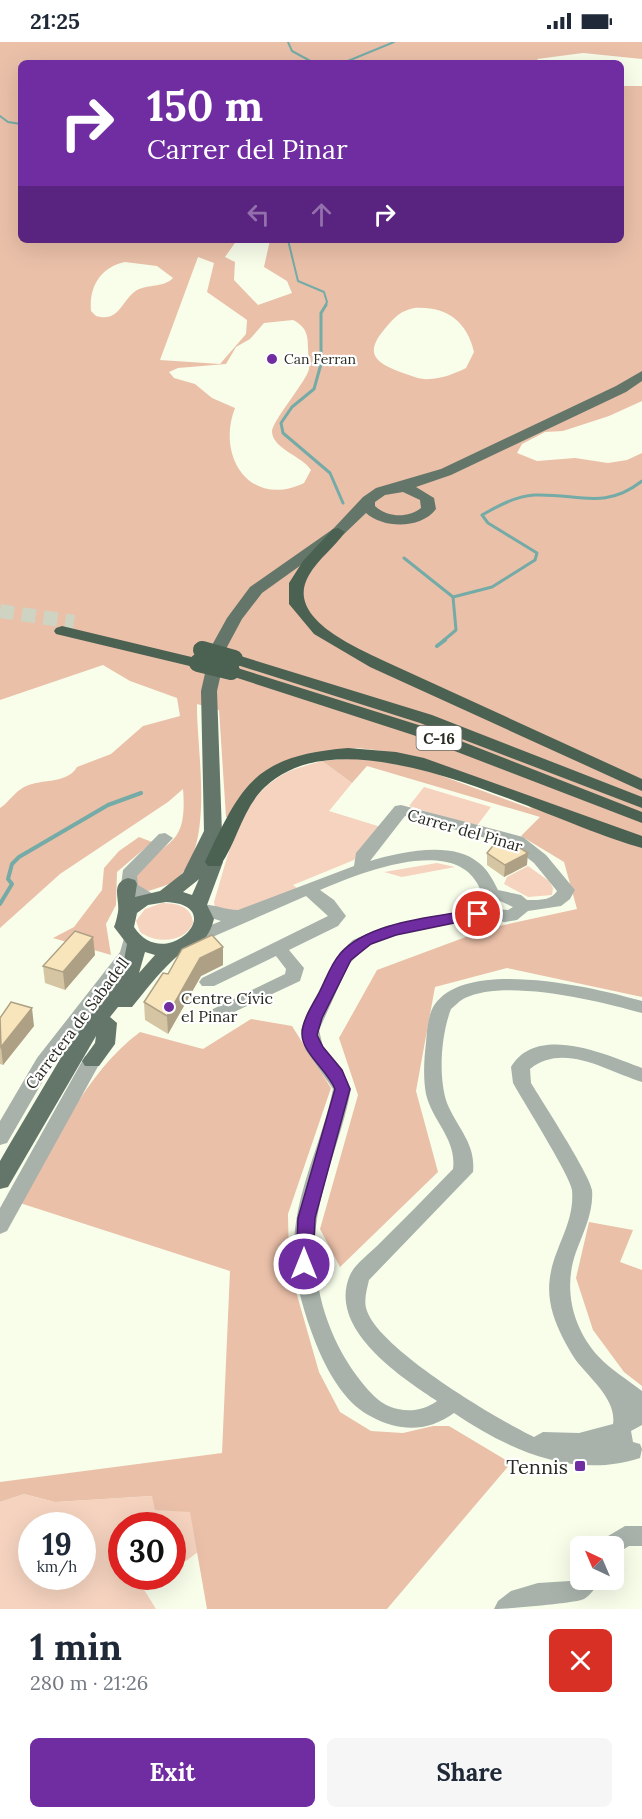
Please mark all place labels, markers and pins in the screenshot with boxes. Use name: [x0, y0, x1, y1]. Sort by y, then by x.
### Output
place label: Can Ferran: [284, 350, 356, 368]
marker: Can Ferran: [265, 352, 279, 366]
pin: [452, 888, 503, 939]
place label: Centre Cívic el Pinar: [181, 988, 273, 1026]
marker: Centre Cívic el Pinar: [162, 1000, 176, 1014]
place label: Tennis: [506, 1454, 568, 1479]
marker: Tennis: [573, 1459, 587, 1473]

